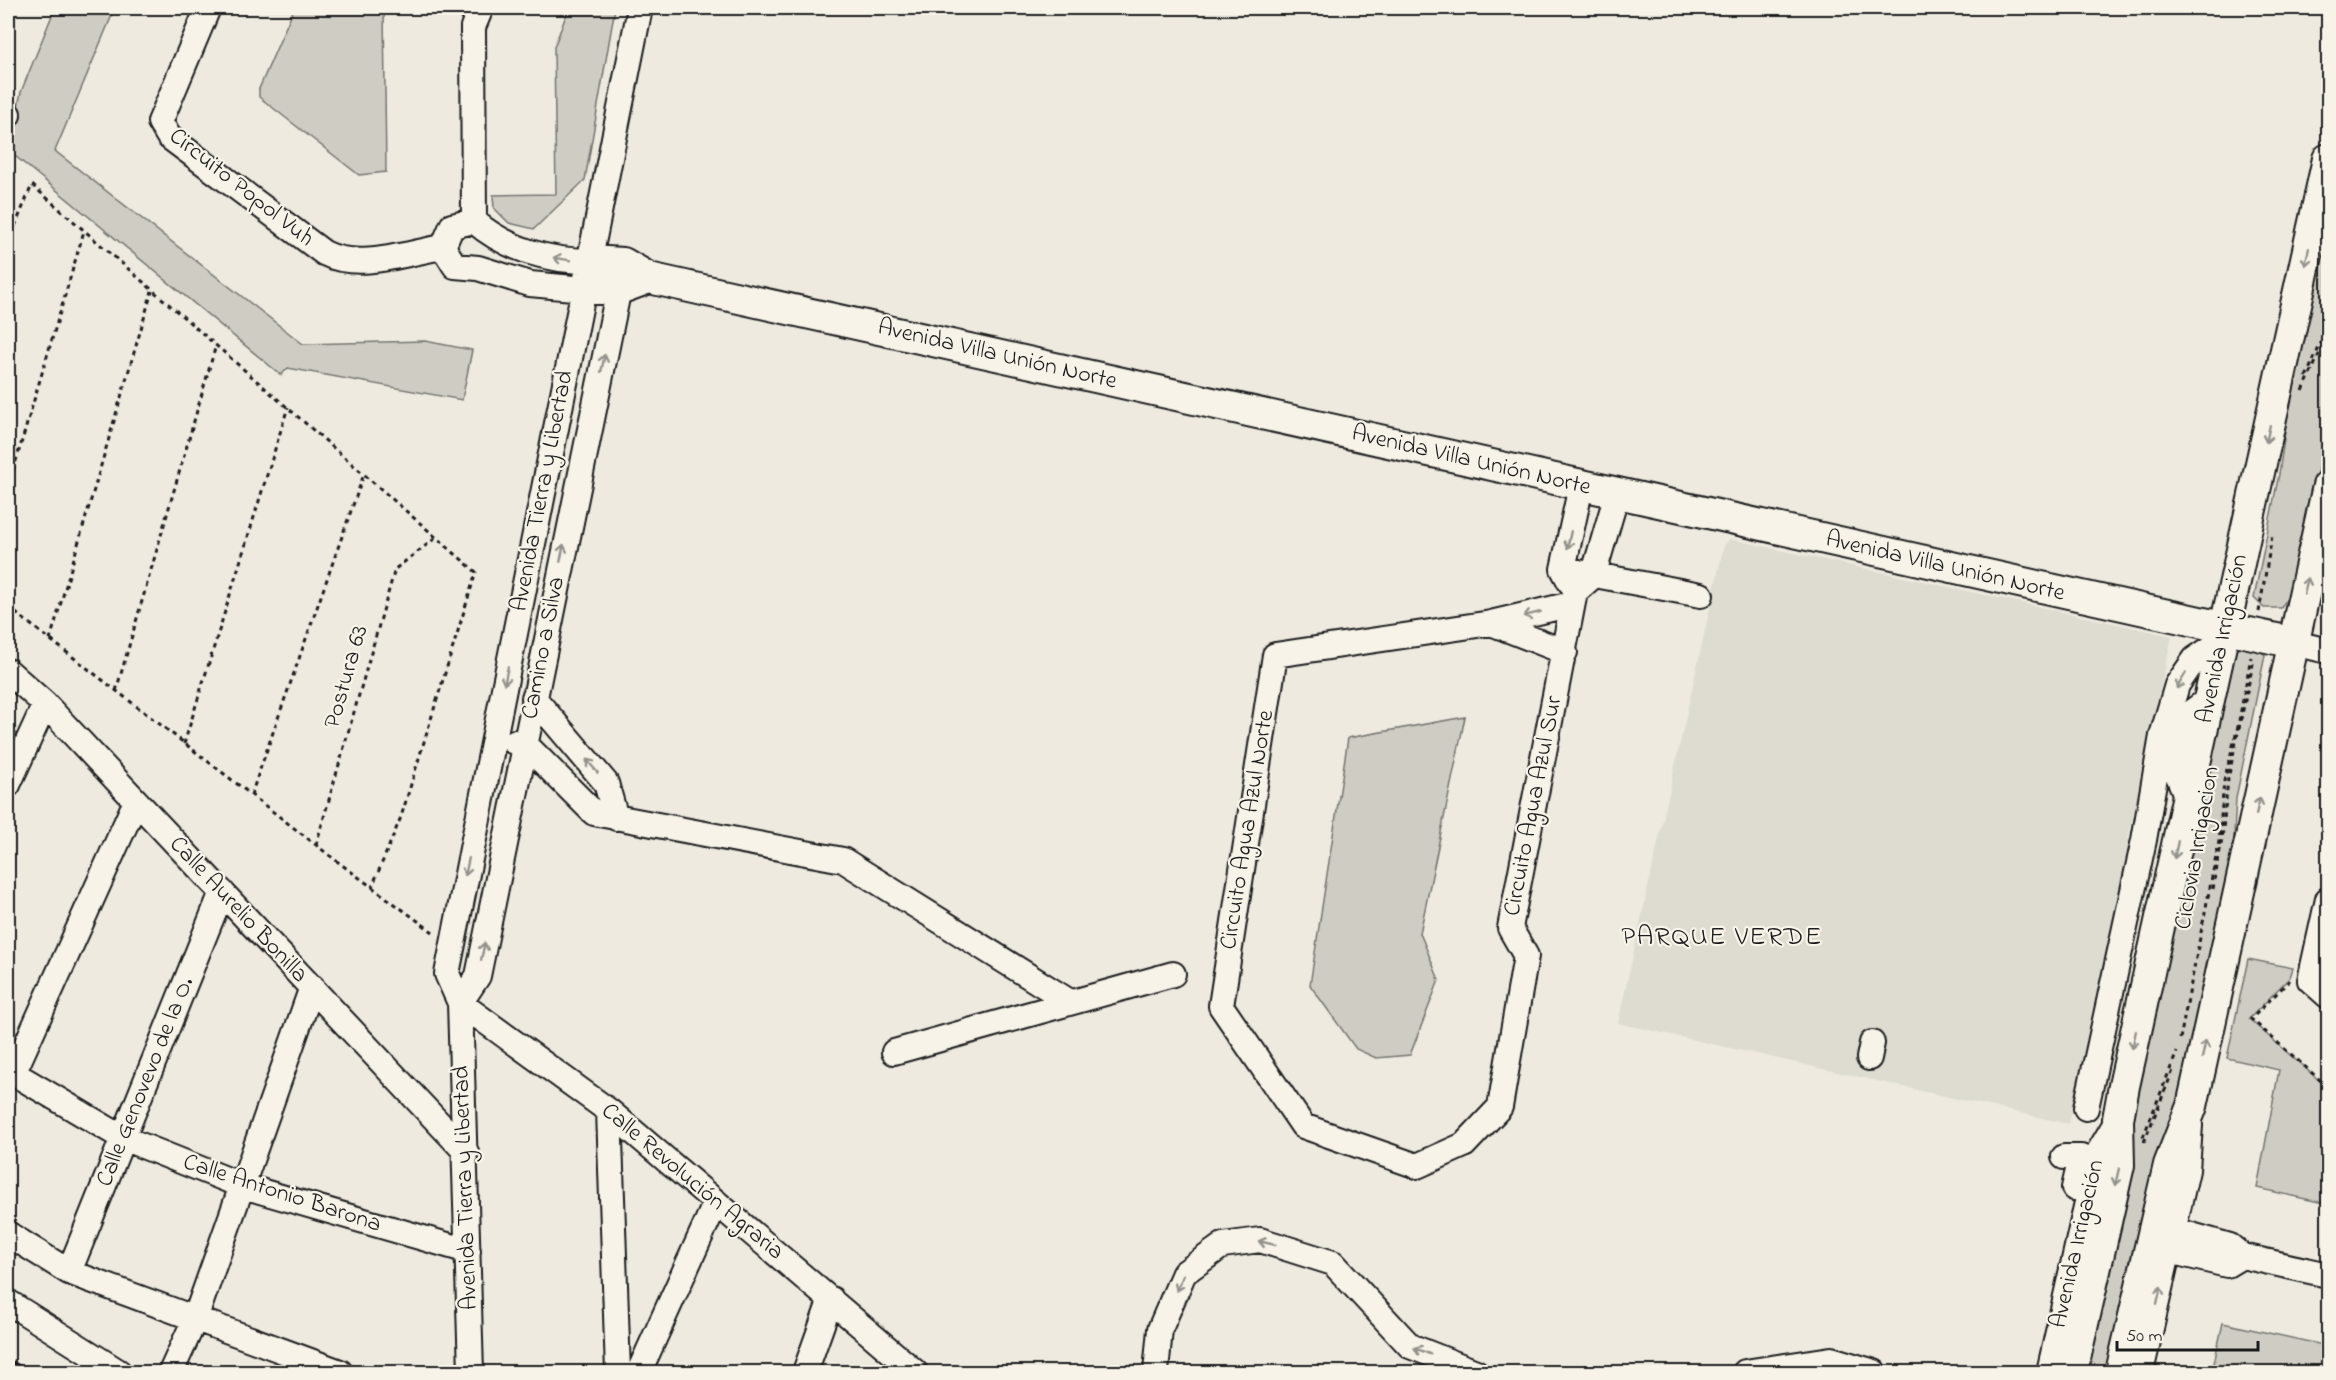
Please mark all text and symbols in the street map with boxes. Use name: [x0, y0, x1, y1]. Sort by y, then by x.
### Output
street label: Circuito Popol Vuh: [161, 120, 321, 256]
one-way arrow: [2301, 247, 2312, 267]
one-way arrow: [552, 254, 572, 265]
street label: Avenida Villa Unión Norte: [874, 310, 1120, 400]
one-way arrow: [598, 353, 609, 373]
street label: Avenida Tierra y Libertad: [502, 367, 585, 615]
street label: Avenida Villa Unión Norte: [1348, 416, 1594, 506]
one-way arrow: [2261, 425, 2273, 444]
street label: Avenida Villa Unión Norte: [1822, 522, 2068, 612]
one-way arrow: [1563, 530, 1574, 549]
one-way arrow: [557, 544, 568, 564]
street label: Avenida Irrigación: [2188, 551, 2258, 727]
street label: Camino a Silva: [513, 574, 575, 722]
one-way arrow: [2301, 577, 2313, 596]
one-way arrow: [1522, 608, 1541, 620]
street label: Postura 63: [316, 621, 378, 733]
one-way arrow: [500, 665, 511, 685]
one-way arrow: [2174, 672, 2187, 689]
street label: Circuito Agua Azul Sur: [1496, 692, 1573, 919]
street label: Circuito Agua Azul Norte: [1212, 708, 1284, 952]
one-way arrow: [585, 759, 599, 774]
street label: Ciclovia Irrigacion: [2166, 764, 2230, 932]
one-way arrow: [2252, 797, 2264, 816]
street label: Calle Aurelio Bonilla: [160, 829, 316, 991]
one-way arrow: [2170, 840, 2181, 859]
one-way arrow: [461, 856, 472, 876]
district label: PARQUE VERDE: [1621, 918, 1823, 957]
one-way arrow: [478, 941, 489, 961]
street label: Calle Genovevo de la O.: [88, 972, 204, 1192]
one-way arrow: [2128, 1030, 2139, 1050]
one-way arrow: [2199, 1040, 2211, 1059]
street label: Avenida Tierra y Libertad: [444, 1065, 489, 1311]
street label: Calle Revolución Agraria: [593, 1095, 791, 1269]
street label: Calle Antonio Barona: [178, 1145, 386, 1243]
street label: Avenida Irrigación: [2042, 1156, 2114, 1332]
one-way arrow: [2110, 1167, 2122, 1186]
one-way arrow: [1258, 1237, 1277, 1249]
one-way arrow: [1174, 1273, 1185, 1291]
one-way arrow: [2153, 1286, 2165, 1305]
scale bar: [2117, 1314, 2258, 1352]
text: 50 m: [2126, 1324, 2163, 1350]
one-way arrow: [1413, 1345, 1431, 1356]

